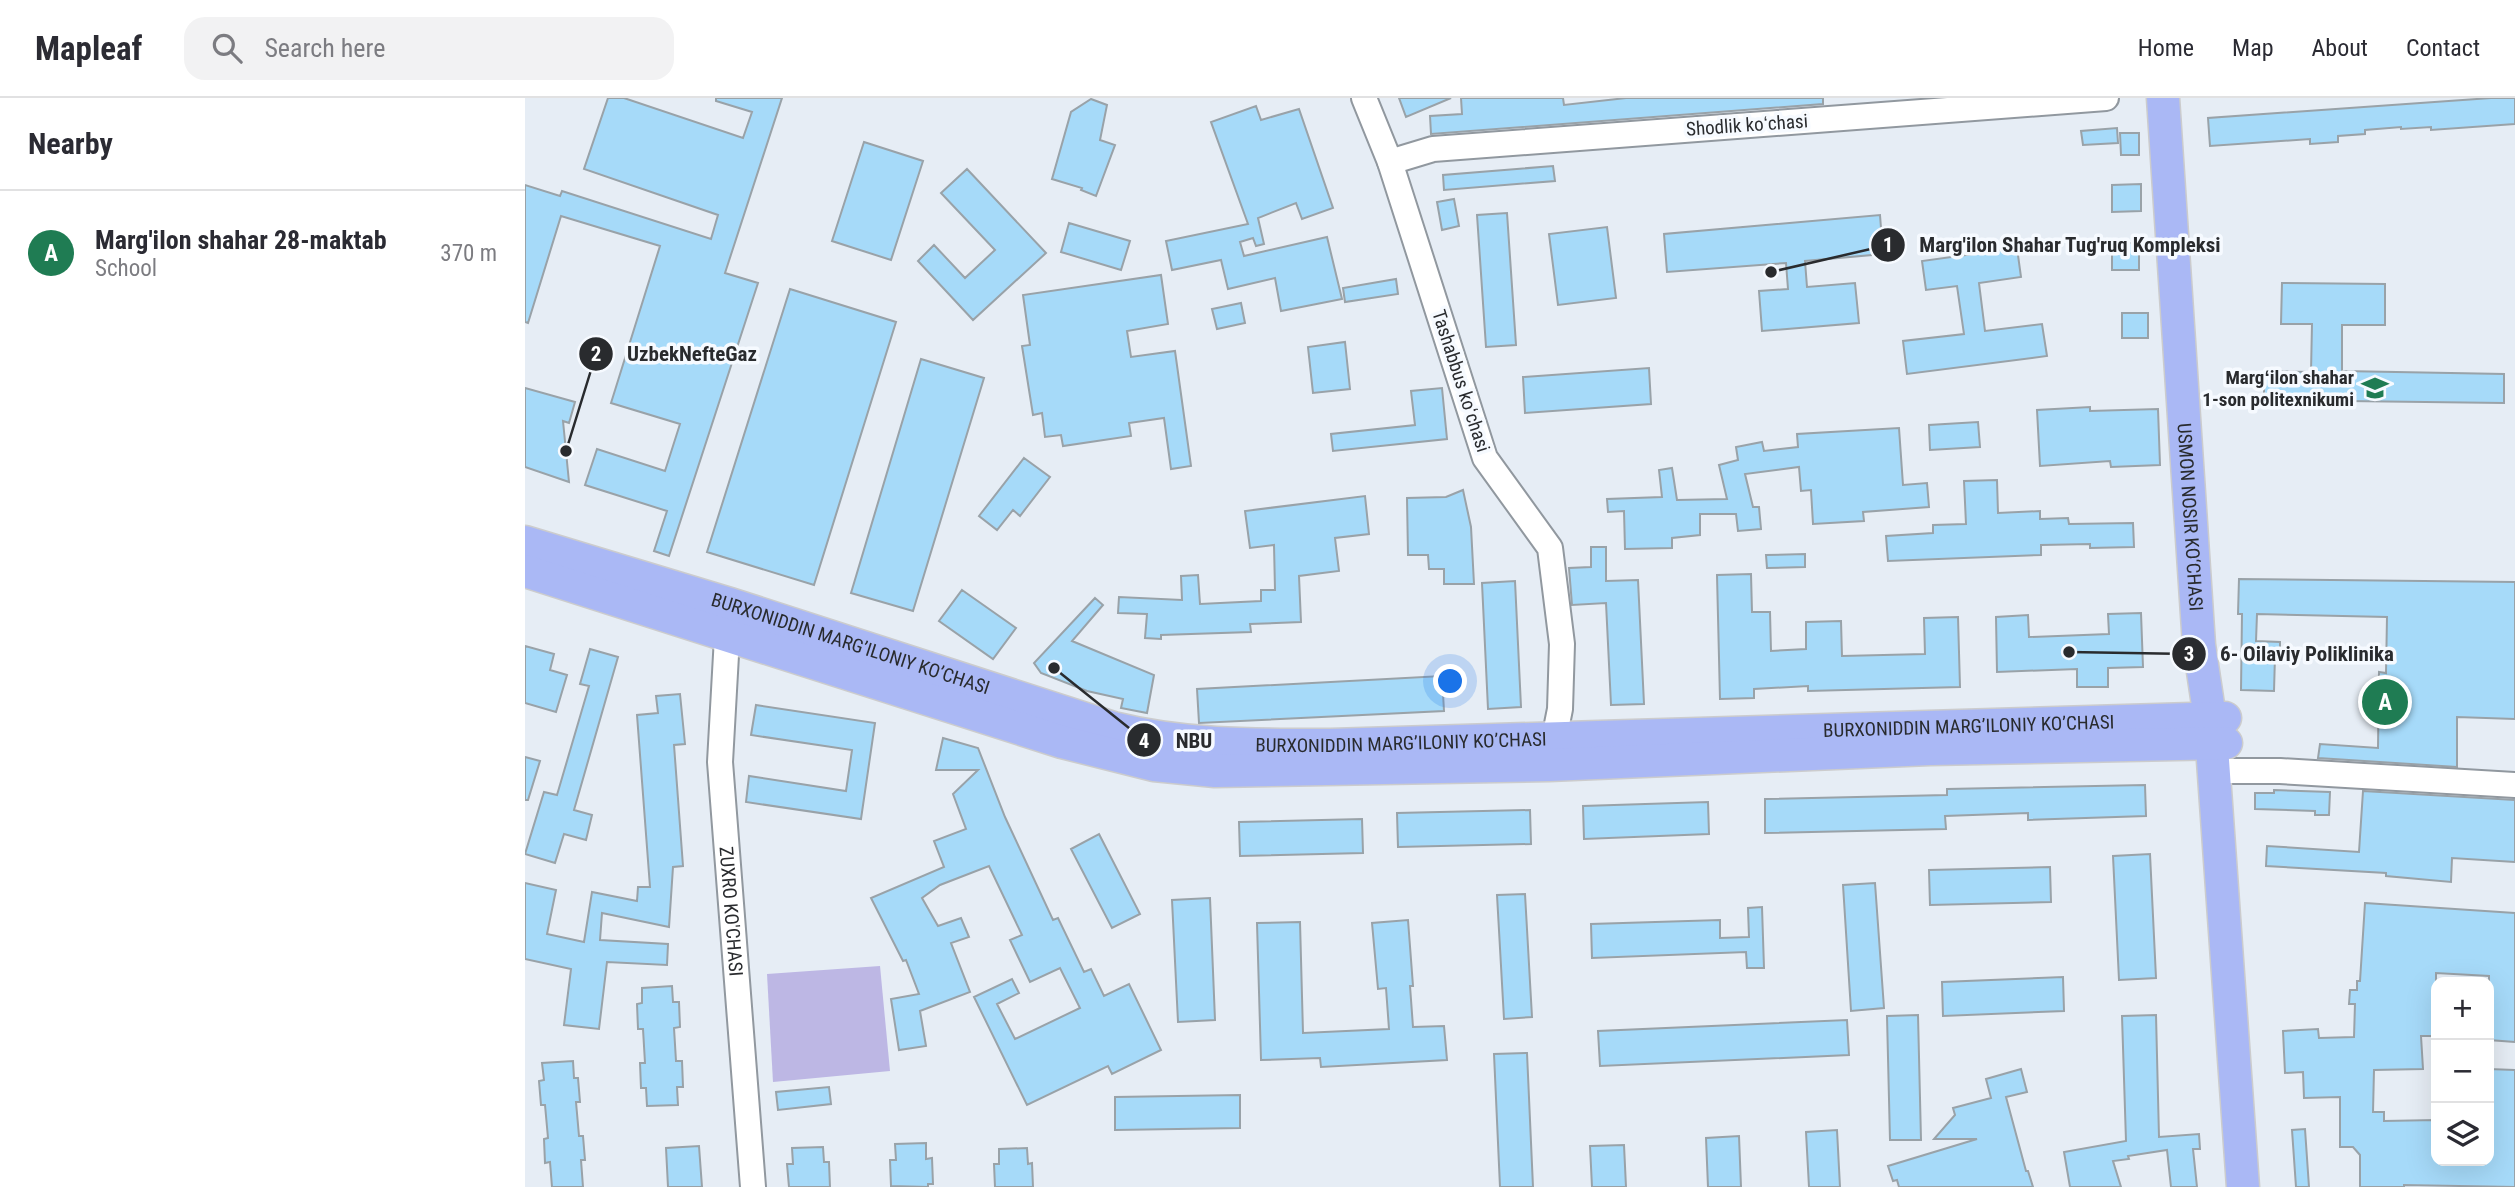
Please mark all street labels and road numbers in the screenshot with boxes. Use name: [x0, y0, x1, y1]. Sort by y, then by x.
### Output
street label: Shodlik koʻchasi: [1685, 109, 1809, 141]
street label: Tashabbus koʻchasi: [1427, 307, 1495, 455]
street label: USMON NOSIR KO‘CHASI: [2173, 422, 2208, 612]
street label: BURXONIDDIN MARG’ILONIY KO’CHASI: [709, 588, 993, 699]
street label: BURXONIDDIN MARG’ILONIY KO’CHASI: [1823, 710, 2115, 742]
street label: BURXONIDDIN MARG’ILONIY KO’CHASI: [1255, 727, 1547, 757]
street label: ZUXRO KO'CHASI: [715, 846, 748, 977]

